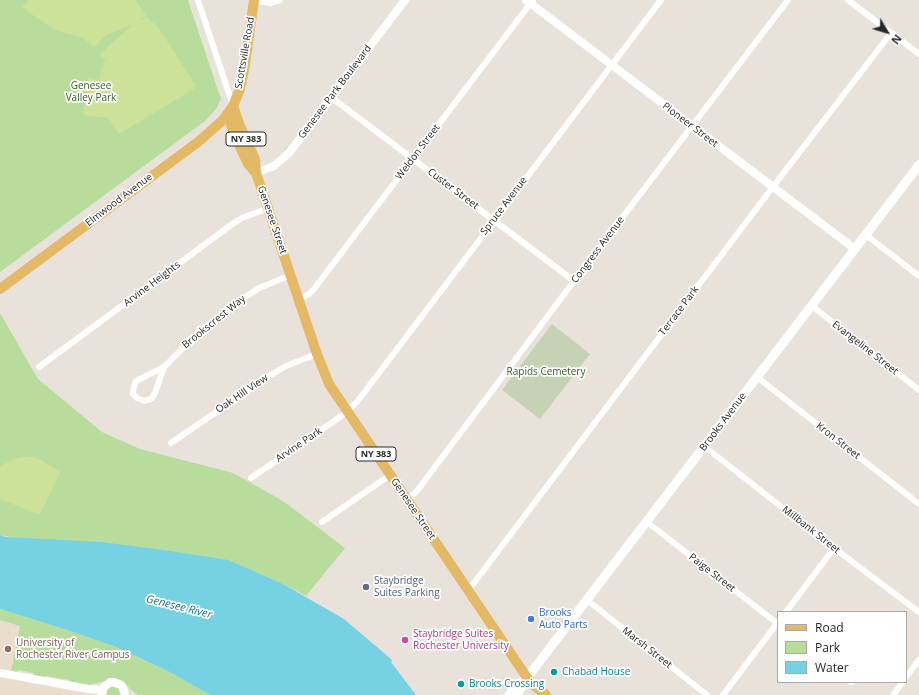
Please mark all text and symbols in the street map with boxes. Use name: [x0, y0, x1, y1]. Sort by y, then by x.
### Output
north arrow: [867, 12, 907, 52]
street label: Scottsville Road: [233, 16, 257, 90]
text: N: [888, 32, 906, 48]
street label: Genesee Park Boulevard: [296, 43, 374, 141]
park label: Genesee Valley Park: [66, 80, 116, 104]
street label: Pioneer Street: [660, 100, 720, 150]
street label: Weldon Street: [393, 122, 443, 182]
road number: NY 383: [226, 132, 266, 146]
street label: Custer Street: [425, 166, 481, 212]
street label: Elmwood Avenue: [83, 171, 155, 229]
street label: Spruce Avenue: [478, 175, 530, 237]
street label: Genesee Street: [255, 184, 289, 256]
street label: Congress Avenue: [569, 214, 627, 286]
street label: Arvine Heights: [121, 259, 183, 309]
street label: Terrace Park: [657, 284, 701, 338]
street label: Brookscrest Way: [180, 293, 248, 351]
street label: Evangeline Street: [830, 318, 900, 378]
park label: Rapids Cemetery: [507, 366, 585, 378]
street label: Oak Hill View: [214, 372, 270, 416]
street label: Brooks Avenue: [697, 390, 749, 454]
street label: Kron Street: [813, 420, 863, 462]
street label: Arvine Park: [274, 425, 324, 465]
road number: NY 383: [356, 447, 396, 461]
street label: Genesee Street: [388, 476, 438, 542]
street label: Millbank Street: [780, 504, 842, 556]
street label: Paige Street: [686, 551, 738, 595]
place label: Staybridge Suites Parking: [374, 575, 440, 598]
marker: Staybridge Suites Parking: [361, 582, 371, 592]
water label: Genesee River: [145, 592, 213, 622]
place label: Brooks Auto Parts: [539, 607, 588, 630]
legend: [777, 611, 907, 683]
marker: Brooks Auto Parts: [526, 614, 536, 624]
text: Road: [815, 619, 844, 636]
street label: Marsh Street: [620, 625, 674, 671]
place label: Staybridge Suites Rochester University: [413, 628, 509, 652]
marker: Staybridge Suites Rochester University: [400, 635, 410, 645]
place label: University of Rochester River Campus: [16, 637, 129, 660]
text: Park: [815, 639, 840, 656]
marker: University of Rochester River Campus: [3, 644, 13, 654]
text: Water: [815, 659, 849, 676]
place label: Chabad House: [562, 666, 630, 678]
marker: Chabad House: [549, 667, 559, 677]
place label: Brooks Crossing: [469, 678, 544, 690]
marker: Brooks Crossing: [456, 679, 466, 689]

